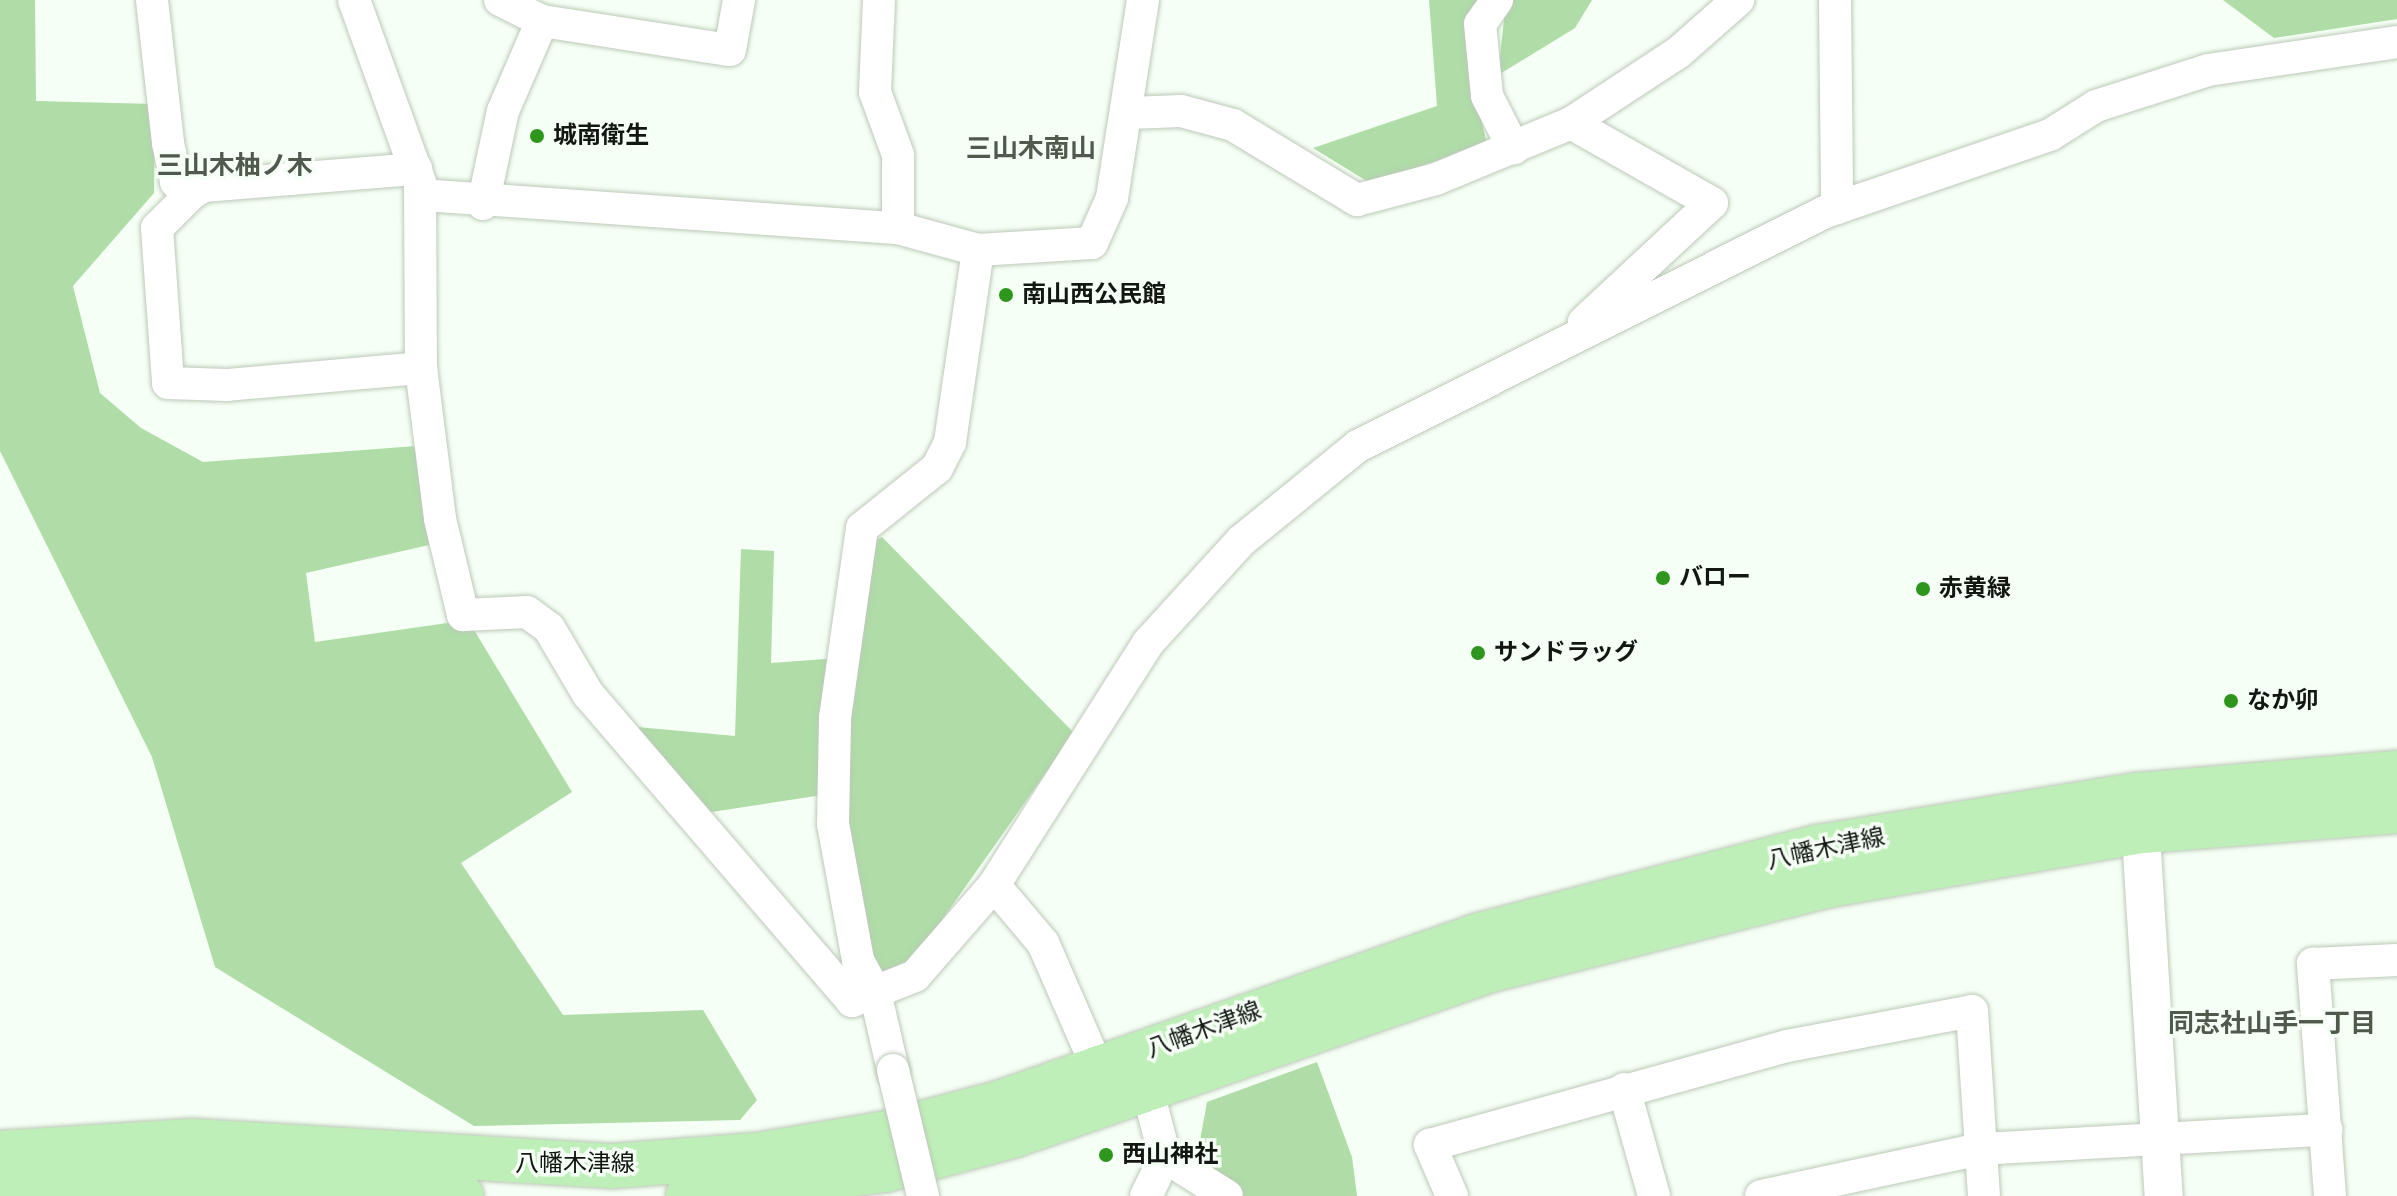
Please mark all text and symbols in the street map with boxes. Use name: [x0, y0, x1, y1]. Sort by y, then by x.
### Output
place label: 城南衛生: [553, 122, 649, 150]
marker: 城南衛生: [528, 127, 546, 145]
district label: 三山木南山: [966, 133, 1096, 165]
district label: 三山木柚ノ木: [157, 150, 313, 182]
place label: 南山西公民館: [1022, 281, 1166, 309]
marker: 南山西公民館: [997, 286, 1015, 304]
place label: バロー: [1679, 564, 1751, 592]
marker: バロー: [1654, 569, 1672, 587]
place label: 赤黄緑: [1939, 575, 2011, 603]
marker: 赤黄緑: [1914, 580, 1932, 598]
place label: サンドラッグ: [1494, 639, 1638, 667]
marker: サンドラッグ: [1469, 644, 1487, 662]
place label: なか卯: [2247, 687, 2319, 715]
marker: なか卯: [2222, 692, 2240, 710]
street label: 八幡木津線: [1764, 822, 1888, 876]
street label: 八幡木津線: [1143, 996, 1265, 1064]
district label: 同志社山手一丁目: [2168, 1008, 2376, 1040]
place label: 西山神社: [1122, 1141, 1218, 1169]
marker: 西山神社: [1097, 1146, 1115, 1164]
street label: 八幡木津線: [515, 1150, 635, 1178]

